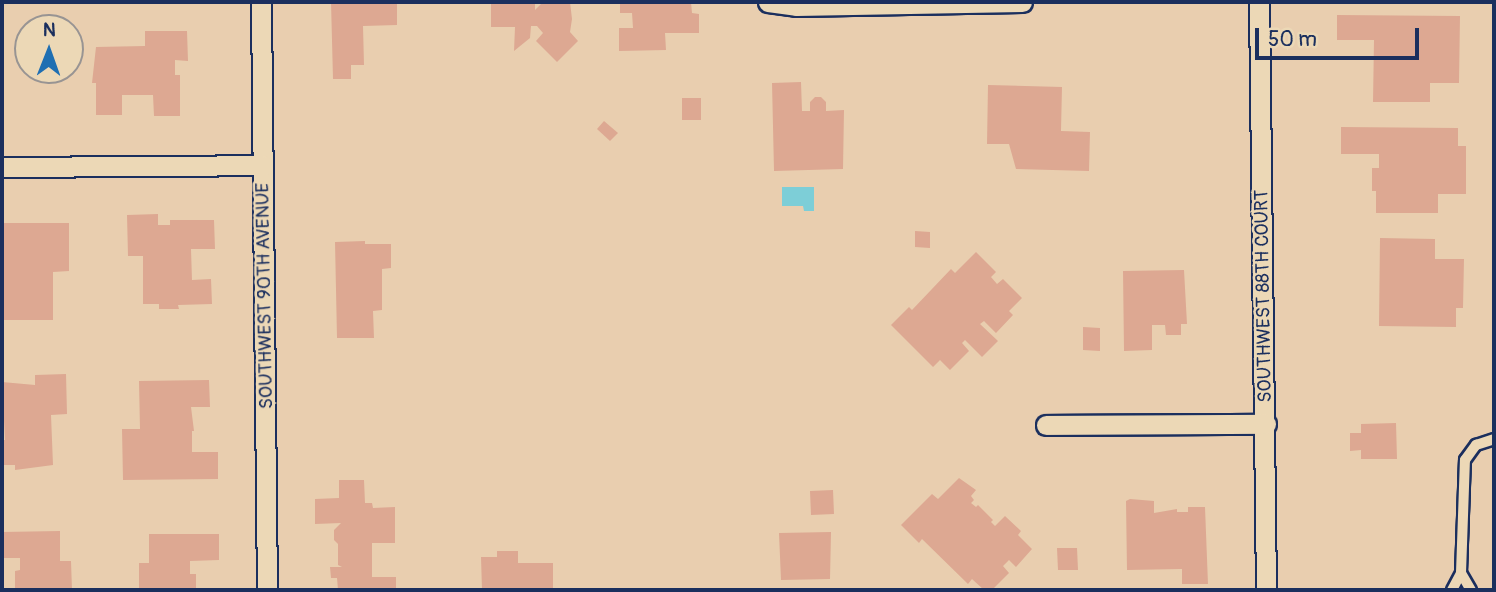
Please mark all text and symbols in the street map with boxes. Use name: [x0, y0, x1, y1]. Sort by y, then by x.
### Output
north arrow: [14, 14, 84, 84]
scale bar: [1258, 14, 1422, 58]
text: N: [43, 18, 56, 42]
text: 50 m: [1268, 26, 1317, 53]
street label: SOUTHWEST 90TH AVENUE: [252, 183, 278, 409]
street label: SOUTHWEST 88TH COURT: [1251, 189, 1277, 403]

